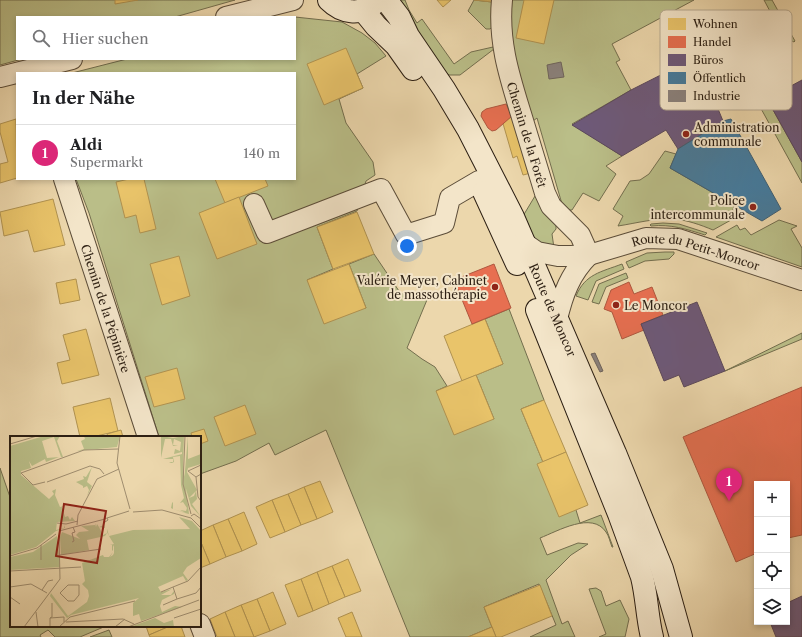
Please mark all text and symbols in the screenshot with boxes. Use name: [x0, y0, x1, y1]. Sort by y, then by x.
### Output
legend: [660, 10, 792, 110]
search box: [16, 16, 296, 60]
text: Wohnen: [692, 17, 738, 31]
icon: search: [30, 27, 52, 49]
text: Hier suchen: [62, 29, 149, 48]
text: Handel: [693, 35, 732, 49]
text: Büros: [693, 53, 724, 67]
text: Öffentlich: [693, 70, 746, 85]
street label: Chemin de la Forêt: [504, 80, 551, 190]
text: In der Nähe: [32, 88, 135, 108]
text: Industrie: [693, 89, 740, 103]
place label: Administration communale: [693, 120, 780, 149]
marker: Administration communale: [681, 129, 691, 139]
text: Aldi: [70, 135, 102, 154]
text: 1: [42, 145, 48, 161]
text: 140 m: [243, 145, 280, 161]
text: Supermarkt: [70, 154, 143, 170]
place label: Police intercommunale: [650, 193, 745, 222]
marker: Police intercommunale: [748, 202, 758, 212]
street label: Route du Petit-Moncor: [629, 231, 762, 273]
your location: [397, 236, 417, 256]
street label: Chemin de la Pépinière: [78, 242, 134, 375]
street label: Route de Moncor: [526, 261, 580, 359]
place label: Valérie Meyer, Cabinet de massothérapie: [356, 273, 488, 302]
marker: Valérie Meyer, Cabinet de massothérapie: [490, 282, 500, 292]
place label: Le Moncor: [624, 298, 687, 313]
marker: Le Moncor: [611, 300, 621, 310]
inset map: [10, 436, 201, 627]
pin: 1: [716, 468, 742, 501]
map controls: [754, 481, 790, 625]
button: +: [754, 481, 790, 517]
button: −: [754, 517, 790, 553]
button: locate: [754, 553, 790, 589]
button: layers: [754, 589, 790, 625]

